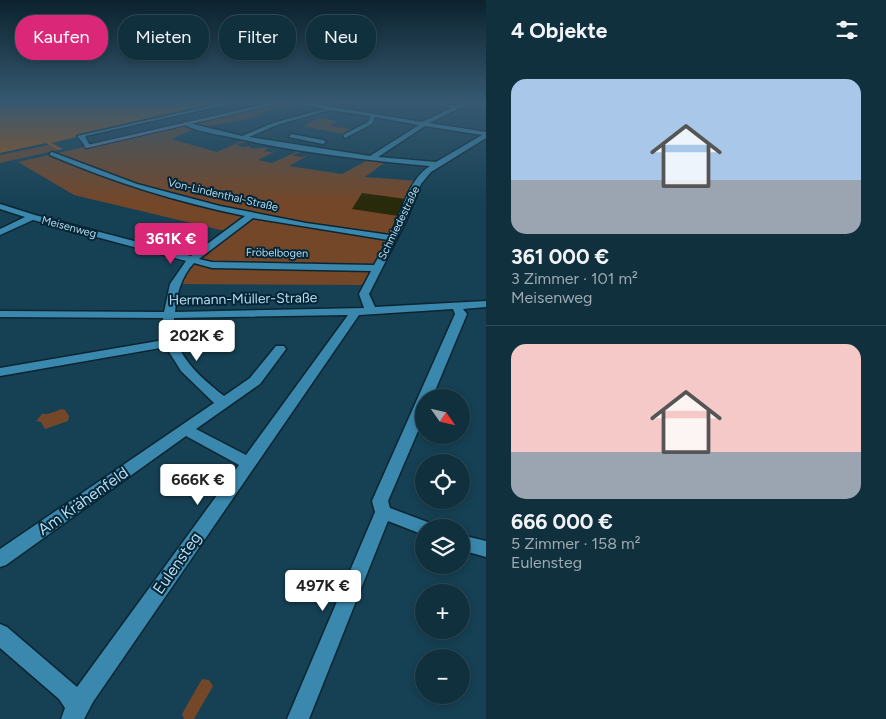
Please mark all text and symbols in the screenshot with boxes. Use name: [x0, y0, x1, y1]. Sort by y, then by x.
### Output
chip: Kaufen: [15, 15, 108, 60]
chip: Mieten: [118, 15, 209, 60]
chip: Filter: [219, 15, 296, 60]
chip: Neu: [306, 15, 376, 60]
icon: filters: [833, 16, 861, 44]
text: 4 Objekte: [511, 18, 607, 43]
icon: home: [641, 111, 731, 201]
street label: Von-Lindenthal-Straße: [167, 176, 279, 214]
street label: Schmiedestraße: [376, 184, 422, 262]
street label: Meisenweg: [40, 213, 98, 241]
pin: 361K €: [130, 222, 212, 265]
text: 361K €: [146, 229, 196, 248]
text: 361 000 €: [511, 244, 609, 269]
street label: Fröbelbogen: [246, 246, 308, 260]
text: 3 Zimmer · 101 m²: [511, 269, 638, 288]
text: Meisenweg: [511, 288, 592, 307]
street label: Hermann-Müller-Straße: [168, 289, 318, 309]
pin: 202K €: [156, 320, 238, 362]
text: 202K €: [170, 326, 224, 345]
icon: home: [641, 377, 731, 467]
north arrow: [415, 389, 470, 444]
map controls: [415, 389, 470, 704]
button: locate: [415, 454, 470, 509]
street label: Am Krähenfeld: [34, 463, 132, 539]
pin: 666K €: [157, 464, 239, 506]
text: 666K €: [171, 470, 225, 489]
text: 666 000 €: [511, 509, 613, 534]
button: layers: [415, 519, 470, 574]
street label: Eulensteg: [149, 528, 205, 598]
text: 5 Zimmer · 158 m²: [511, 534, 640, 553]
text: Eulensteg: [511, 553, 582, 572]
pin: 497K €: [282, 570, 364, 612]
text: 497K €: [296, 576, 350, 595]
button: +: [415, 584, 470, 639]
button: −: [415, 649, 470, 704]

